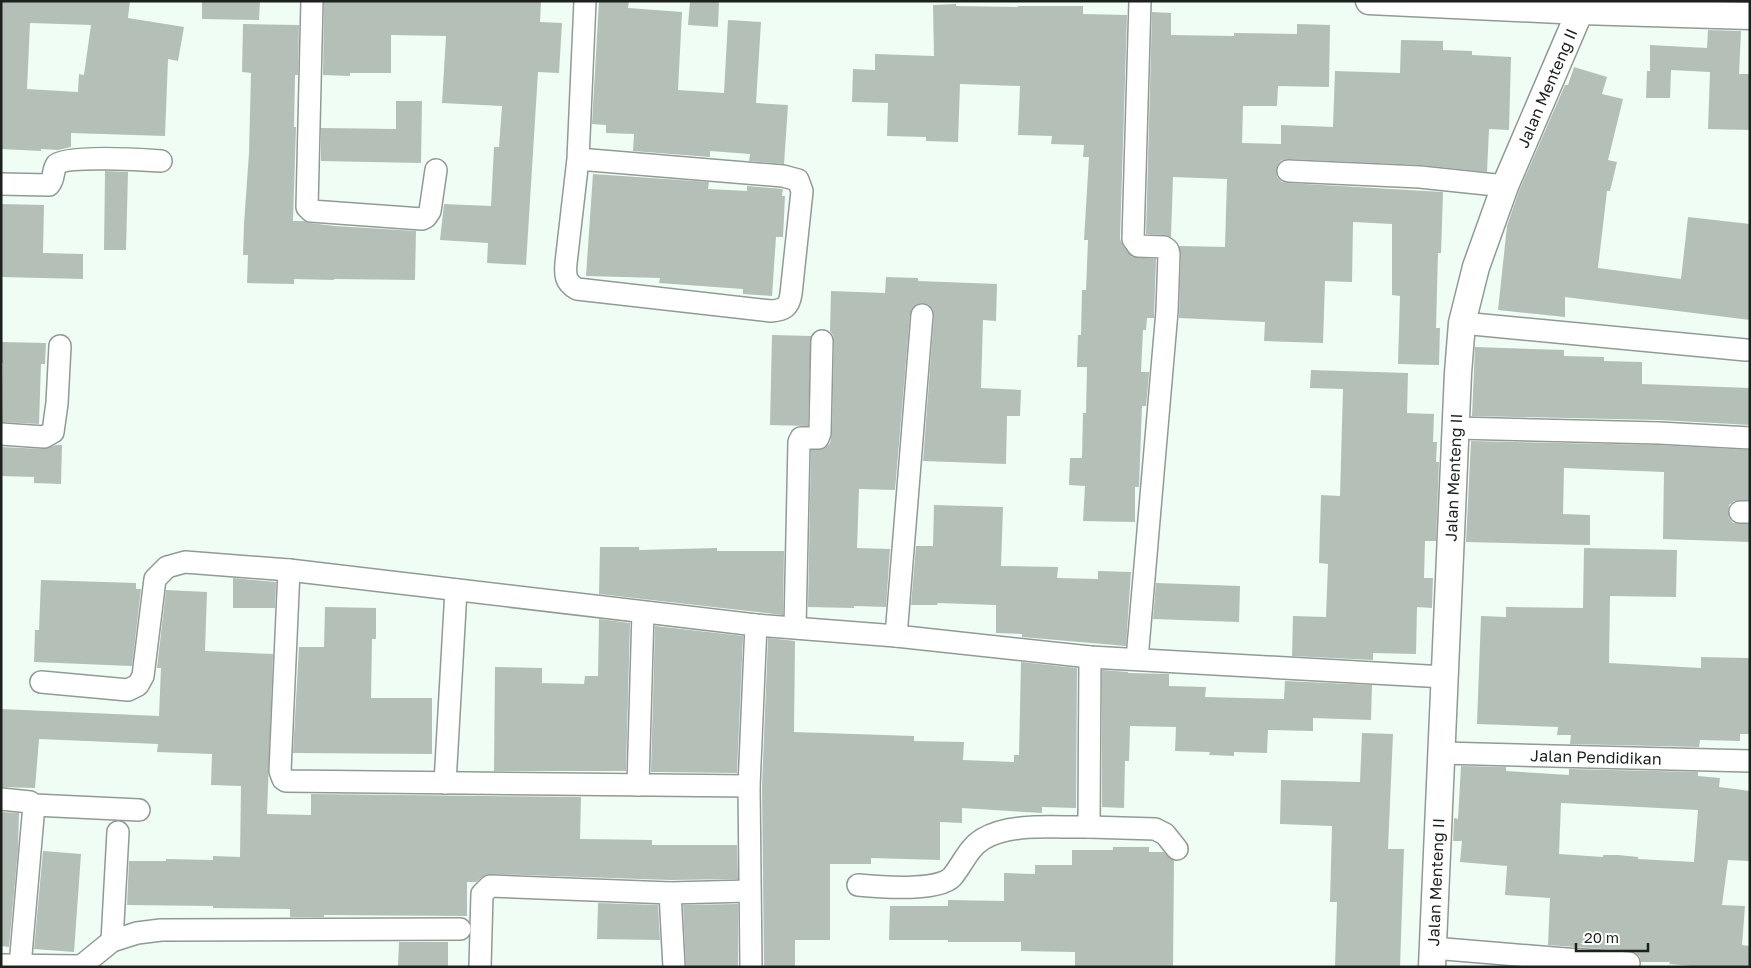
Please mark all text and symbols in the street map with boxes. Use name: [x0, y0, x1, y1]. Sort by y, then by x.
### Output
street label: Jalan Menteng II: [1513, 25, 1581, 151]
street label: Jalan Menteng II: [1441, 413, 1466, 542]
street label: Jalan Pendidikan: [1530, 745, 1662, 769]
street label: Jalan Menteng II: [1423, 818, 1449, 947]
scale bar: [1576, 920, 1648, 952]
text: 20 m: [1584, 928, 1619, 946]

